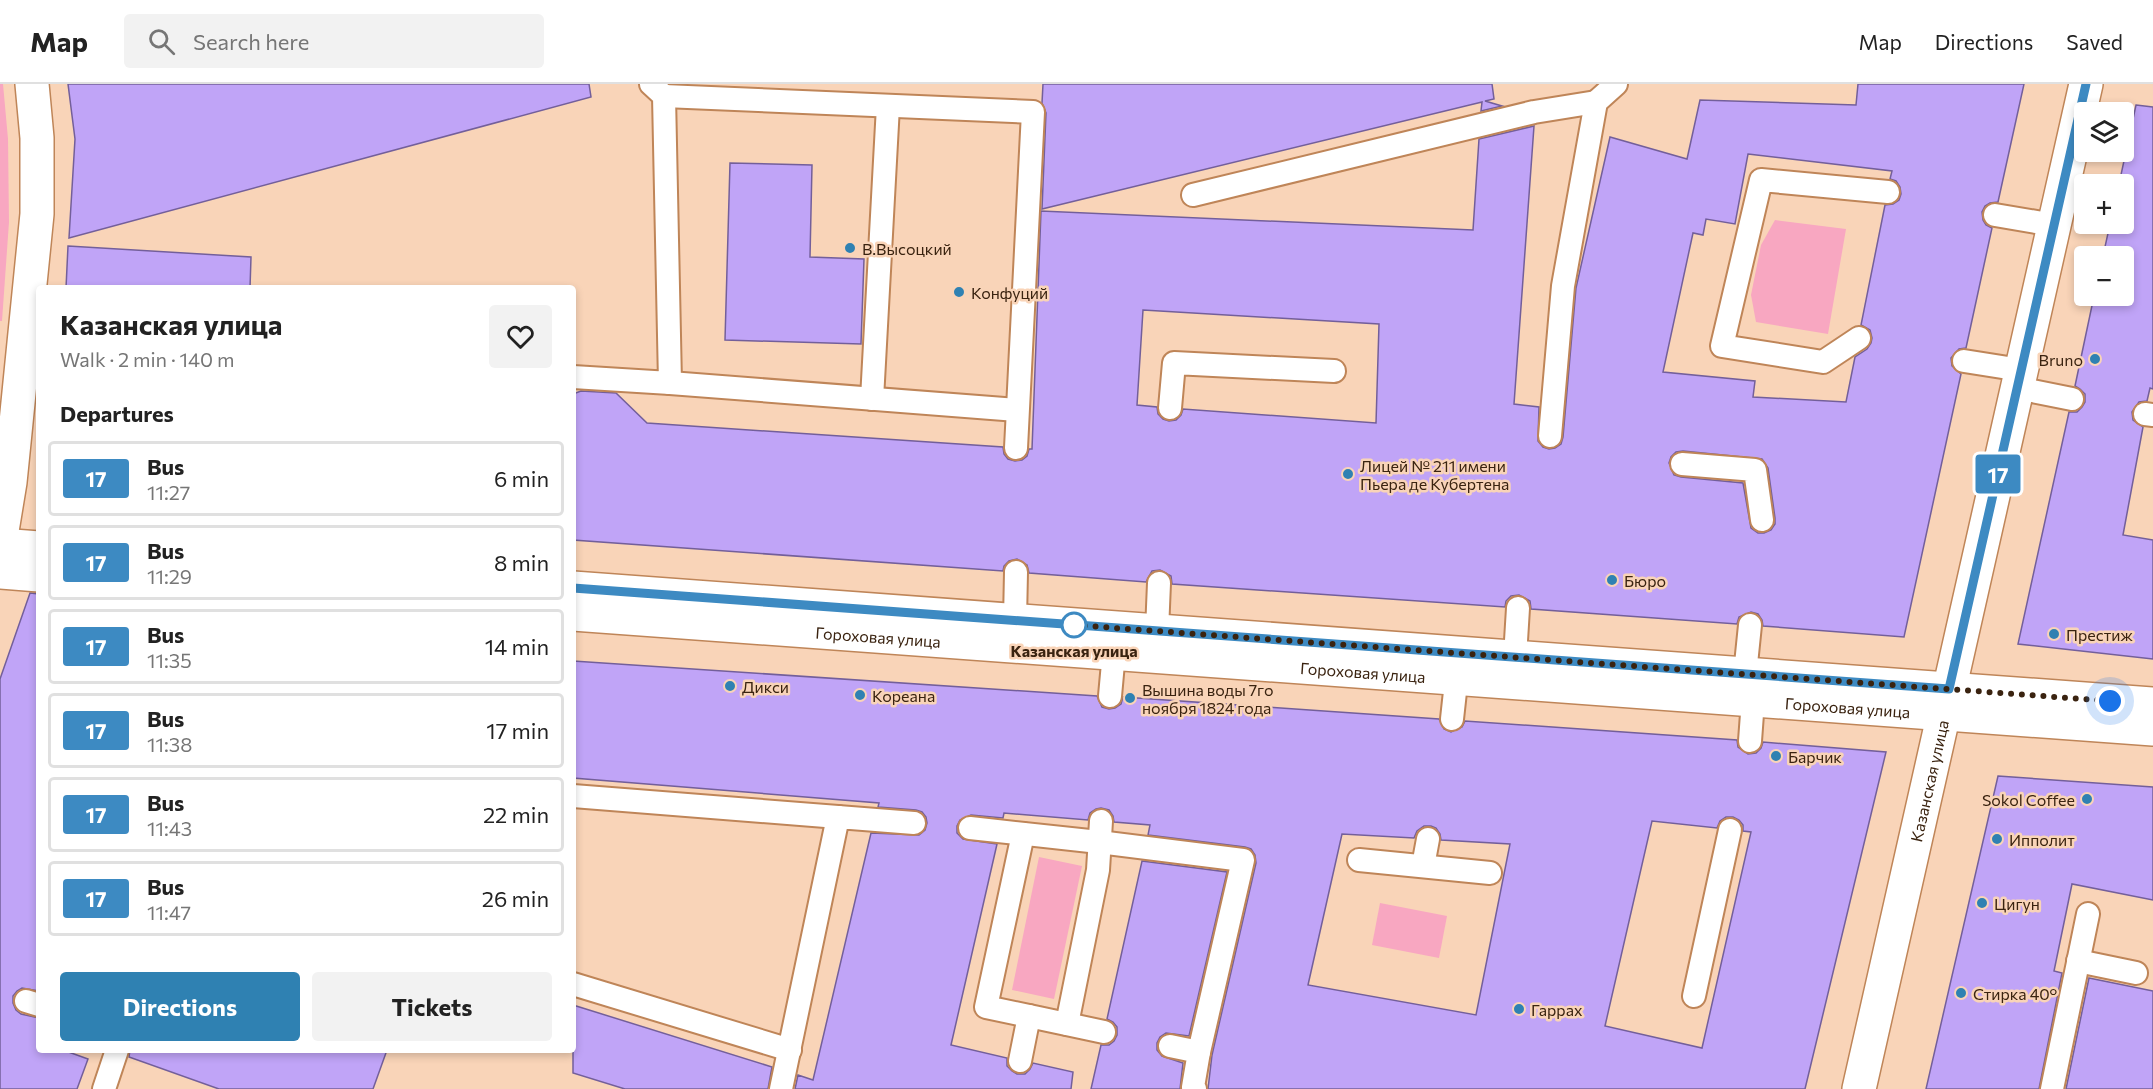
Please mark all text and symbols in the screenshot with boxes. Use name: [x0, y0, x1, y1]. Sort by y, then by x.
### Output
search box: [124, 14, 544, 68]
text: Map: [30, 24, 88, 58]
icon: search: [145, 25, 178, 58]
text: Search here: [193, 28, 309, 55]
text: Map: [1859, 29, 1902, 54]
text: Directions: [1935, 29, 2033, 54]
text: Saved: [2066, 29, 2123, 54]
map controls: [2074, 102, 2134, 306]
button: layers: [2074, 102, 2134, 162]
button: +: [2074, 174, 2134, 234]
place label: В.Высоцкий: [862, 239, 952, 258]
marker: В.Высоцкий: [843, 241, 857, 255]
button: −: [2074, 246, 2134, 306]
place label: Конфуций: [971, 283, 1048, 302]
marker: Конфуций: [952, 285, 966, 299]
button: heart: [489, 305, 552, 368]
text: Казанская улица: [60, 307, 282, 341]
text: Walk · 2 min · 140 m: [60, 347, 234, 371]
place label: Bruno: [2039, 350, 2083, 369]
marker: Bruno: [2088, 352, 2102, 366]
text: Departures: [60, 400, 174, 427]
text: Bus: [147, 453, 184, 480]
line badge: 17: [1971, 454, 2025, 494]
place label: Лицей № 211 имени Пьера де Кубертена: [1360, 456, 1509, 493]
text: 17: [1987, 462, 2009, 487]
text: 6 min: [494, 465, 549, 492]
text: 17: [85, 466, 107, 491]
marker: Лицей № 211 имени Пьера де Кубертена: [1341, 467, 1355, 481]
text: 11:27: [147, 480, 190, 504]
text: Bus: [147, 537, 184, 564]
text: 8 min: [494, 549, 549, 576]
text: 17: [85, 550, 107, 575]
text: 11:29: [147, 564, 192, 588]
place label: Бюро: [1624, 571, 1666, 590]
marker: Бюро: [1605, 573, 1619, 587]
marker: Казанская улица: [1061, 612, 1087, 638]
text: Bus: [147, 621, 184, 648]
street label: Гороховая улица: [815, 622, 942, 650]
place label: Престиж: [2066, 625, 2133, 644]
marker: Престиж: [2047, 627, 2061, 641]
text: 14 min: [485, 633, 549, 660]
text: 17: [85, 634, 107, 659]
place label: Казанская улица: [1010, 641, 1138, 660]
text: 11:35: [147, 648, 192, 672]
street label: Гороховая улица: [1300, 657, 1426, 686]
place label: Дикси: [742, 677, 789, 696]
marker: Дикси: [723, 679, 737, 693]
place label: Вышина воды 7го ноября 1824 года: [1142, 680, 1273, 717]
place label: Кореана: [872, 686, 935, 705]
your location: [2095, 686, 2125, 716]
marker: Кореана: [853, 688, 867, 702]
marker: Вышина воды 7го ноября 1824 года: [1123, 691, 1137, 705]
street label: Гороховая улица: [1784, 693, 1911, 721]
text: Bus: [147, 705, 184, 732]
text: 17 min: [486, 717, 549, 744]
text: 17: [85, 718, 107, 743]
street label: Казанская улица: [1906, 718, 1952, 843]
text: 11:38: [147, 732, 192, 756]
place label: Барчик: [1788, 747, 1842, 766]
marker: Барчик: [1769, 749, 1783, 763]
text: Bus: [147, 789, 184, 816]
place label: Sokol Coffee: [1982, 790, 2075, 809]
marker: Sokol Coffee: [2080, 792, 2094, 806]
text: 22 min: [483, 801, 549, 828]
text: 17: [85, 802, 107, 827]
text: 11:43: [147, 816, 192, 840]
place label: Ипполит: [2009, 830, 2075, 849]
marker: Ипполит: [1990, 832, 2004, 846]
text: Bus: [147, 873, 184, 900]
text: 26 min: [482, 885, 549, 912]
text: 17: [85, 886, 107, 911]
place label: Цигун: [1994, 894, 2040, 913]
marker: Цигун: [1975, 896, 1989, 910]
text: 11:47: [147, 900, 191, 924]
button: Directions: [60, 972, 300, 1041]
button: Tickets: [312, 972, 552, 1041]
place label: Стирка 40°: [1973, 984, 2058, 1003]
marker: Стирка 40°: [1954, 986, 1968, 1000]
place label: Гаррах: [1531, 1000, 1583, 1019]
marker: Гаррах: [1512, 1002, 1526, 1016]

